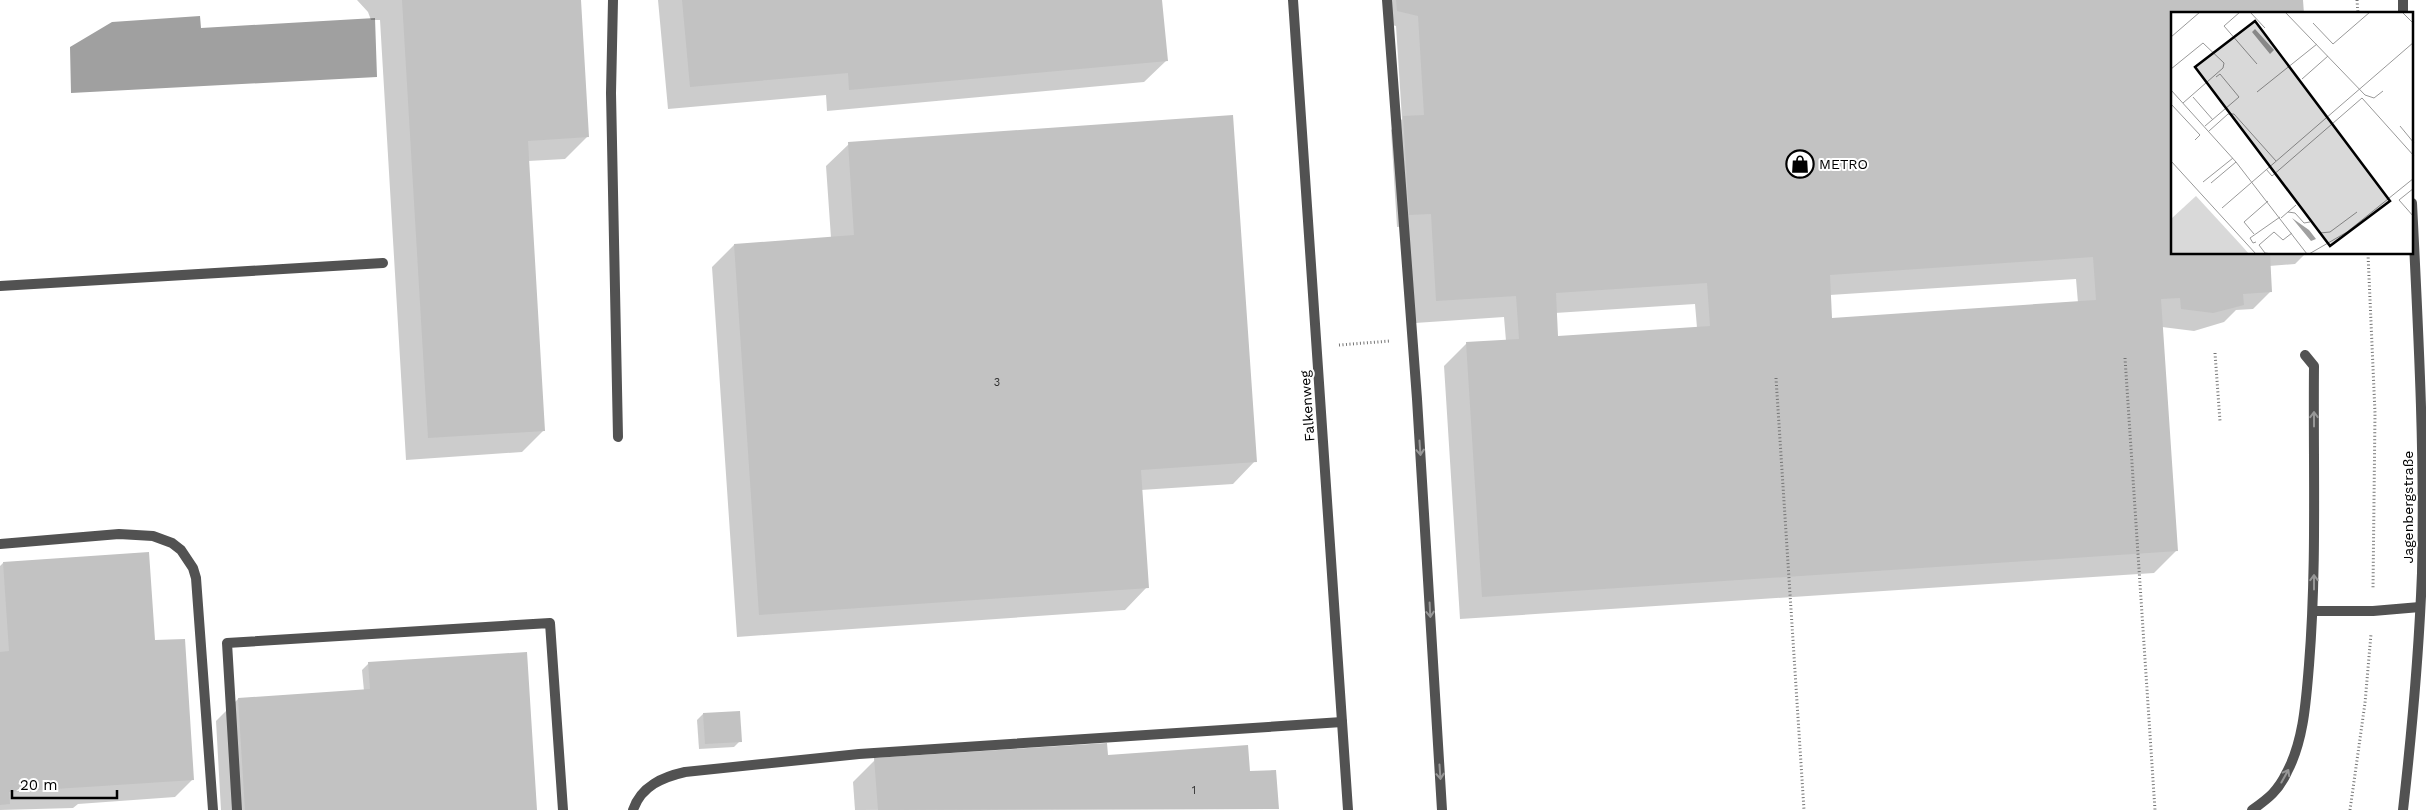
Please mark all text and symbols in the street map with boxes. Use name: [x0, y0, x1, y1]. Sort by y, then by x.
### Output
inset map: [2171, 12, 2414, 255]
shop icon: METRO: [1785, 149, 1815, 179]
place label: METRO: [1819, 156, 1868, 172]
street label: Falkenweg: [1296, 369, 1317, 442]
house number: 3: [994, 376, 1000, 389]
one-way arrow: [2309, 412, 2319, 428]
one-way arrow: [1415, 439, 1424, 455]
street label: Jagenbergstraße: [2400, 451, 2416, 563]
one-way arrow: [2309, 574, 2318, 590]
one-way arrow: [1425, 601, 1434, 617]
one-way arrow: [1435, 764, 1444, 780]
scale bar: [12, 768, 118, 800]
one-way arrow: [2280, 768, 2290, 783]
text: 20 m: [20, 776, 58, 794]
house number: 1: [1192, 784, 1196, 797]

